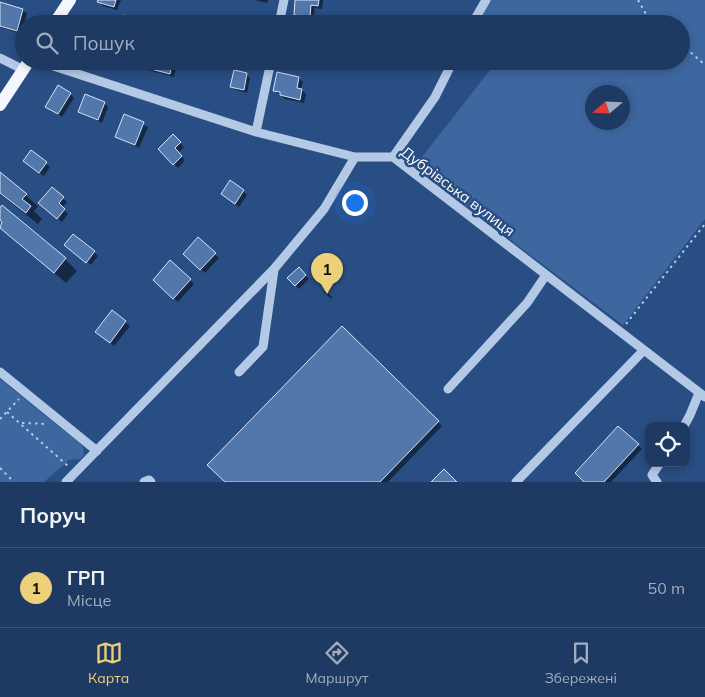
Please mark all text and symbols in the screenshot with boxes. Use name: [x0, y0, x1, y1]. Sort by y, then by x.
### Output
search box: [15, 15, 690, 70]
icon: search: [33, 29, 61, 57]
text: Пошук: [73, 31, 135, 55]
north arrow: [585, 85, 630, 130]
street label: Дубрівська вулиця: [397, 142, 519, 240]
your location: [342, 190, 368, 216]
pin: 1: [311, 253, 343, 294]
map controls: [645, 422, 690, 467]
button: locate: [645, 422, 690, 467]
text: Поруч: [20, 502, 86, 528]
text: ГРП: [67, 566, 105, 590]
text: 1: [31, 578, 41, 598]
text: 50 m: [648, 578, 685, 598]
text: Місце: [67, 590, 111, 610]
tab: Карта: [88, 639, 129, 687]
tab: Маршрут: [305, 639, 368, 687]
tab: Збережені: [545, 639, 617, 687]

